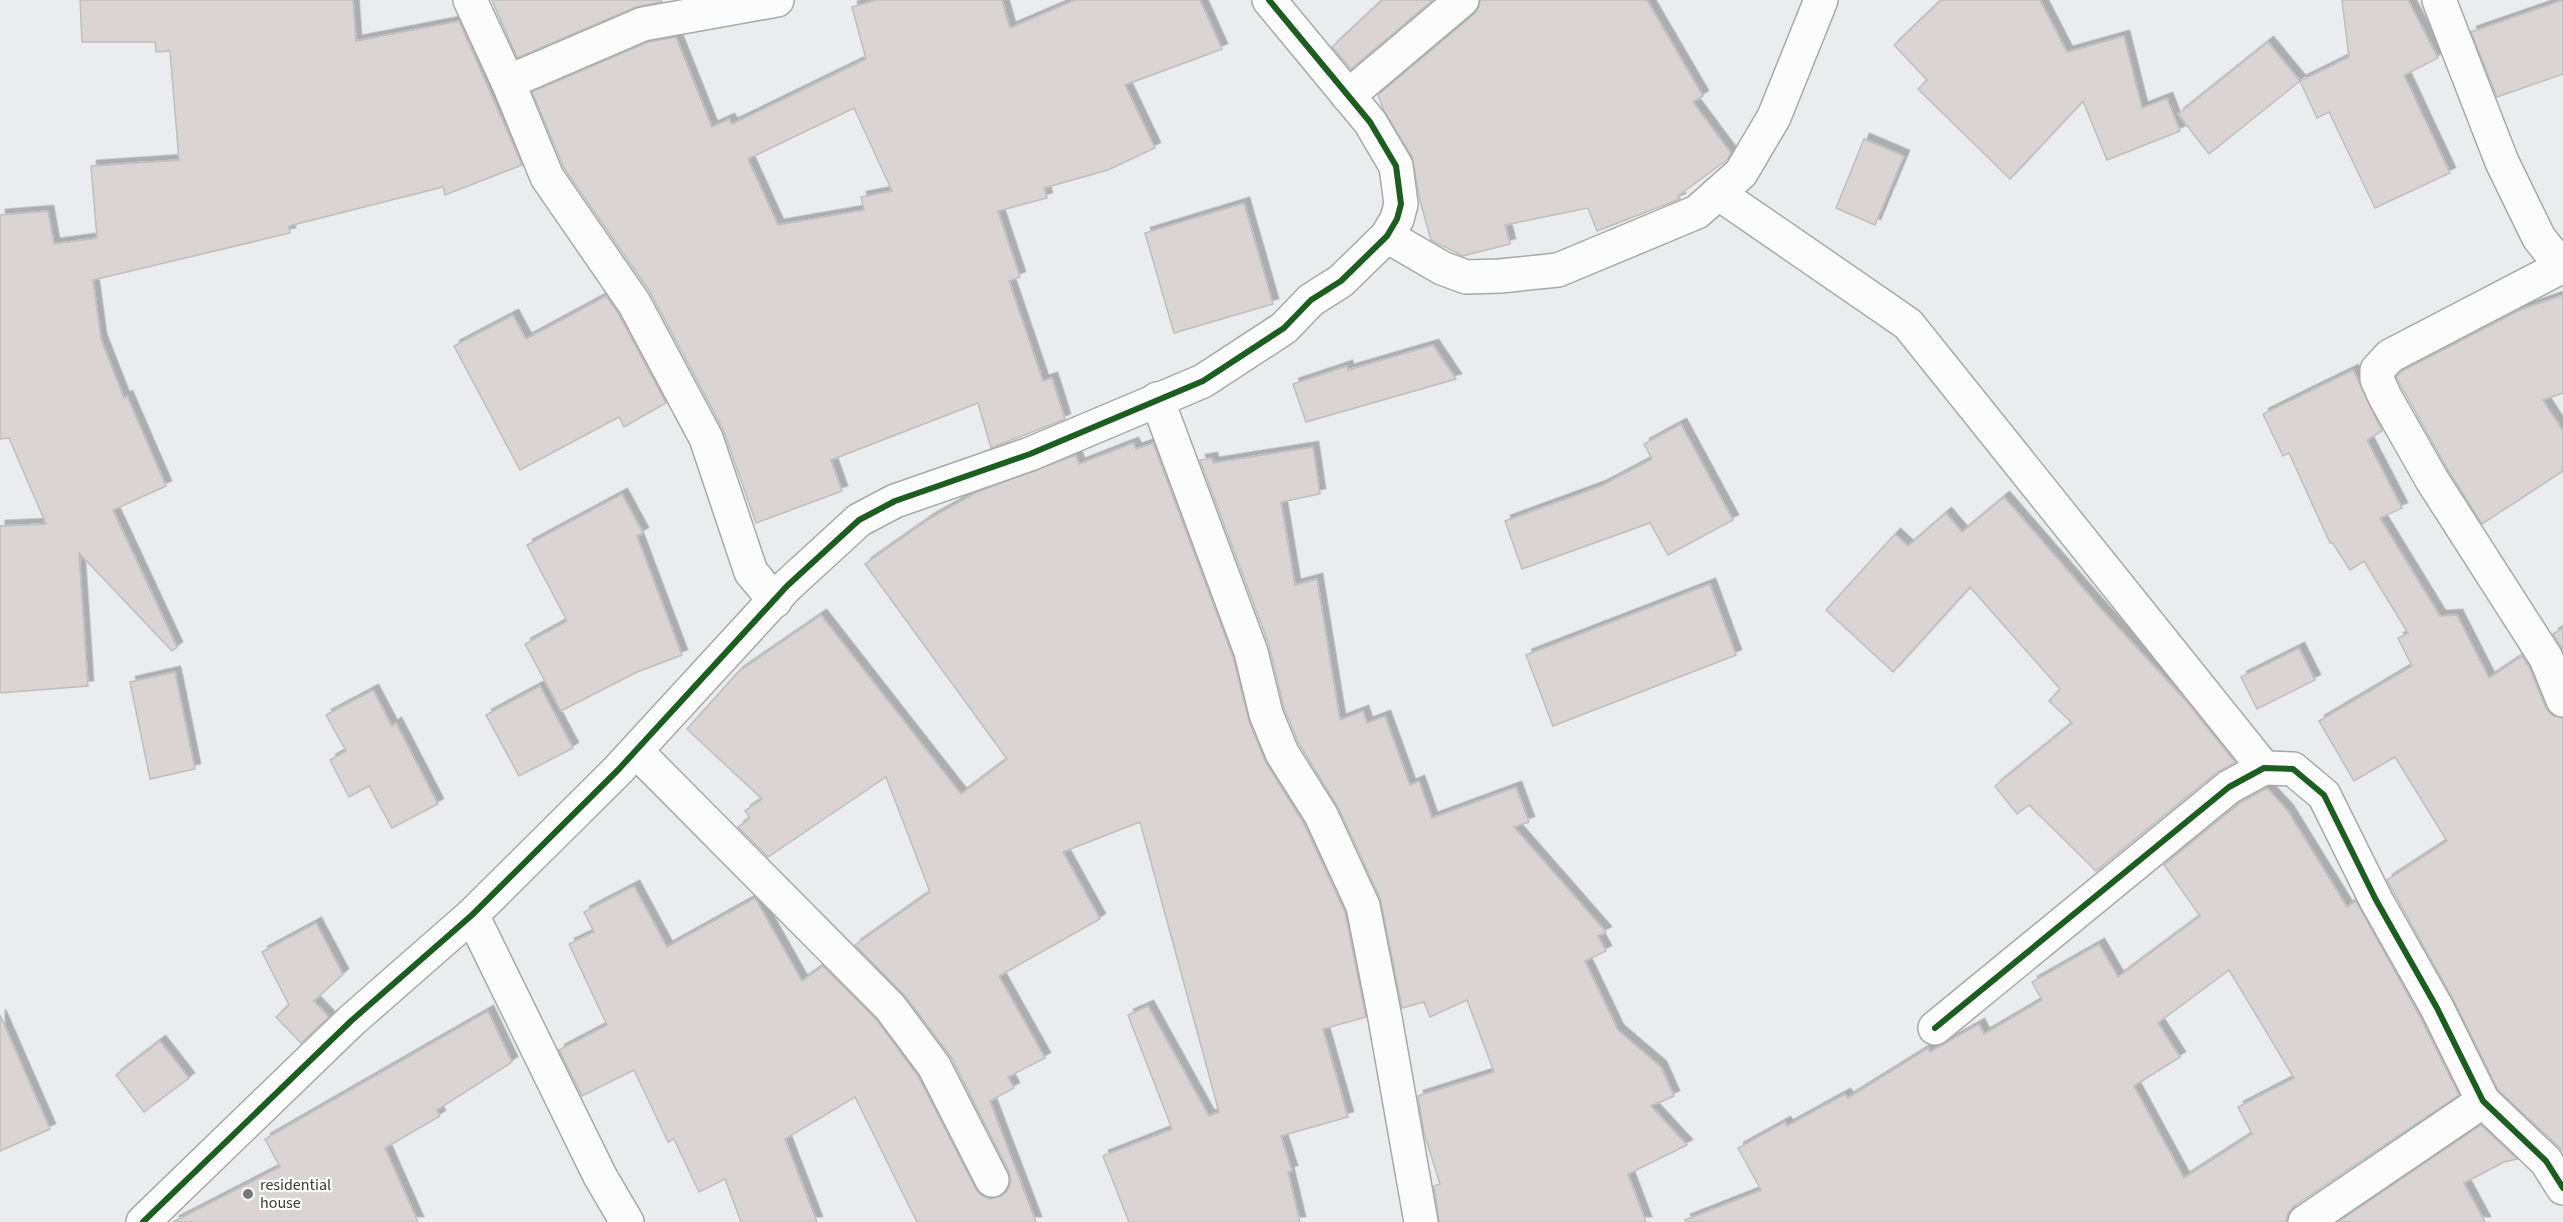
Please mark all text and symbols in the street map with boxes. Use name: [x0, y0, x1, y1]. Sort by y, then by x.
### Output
place label: residential house: [260, 1174, 331, 1214]
marker: residential house: [241, 1187, 255, 1201]

